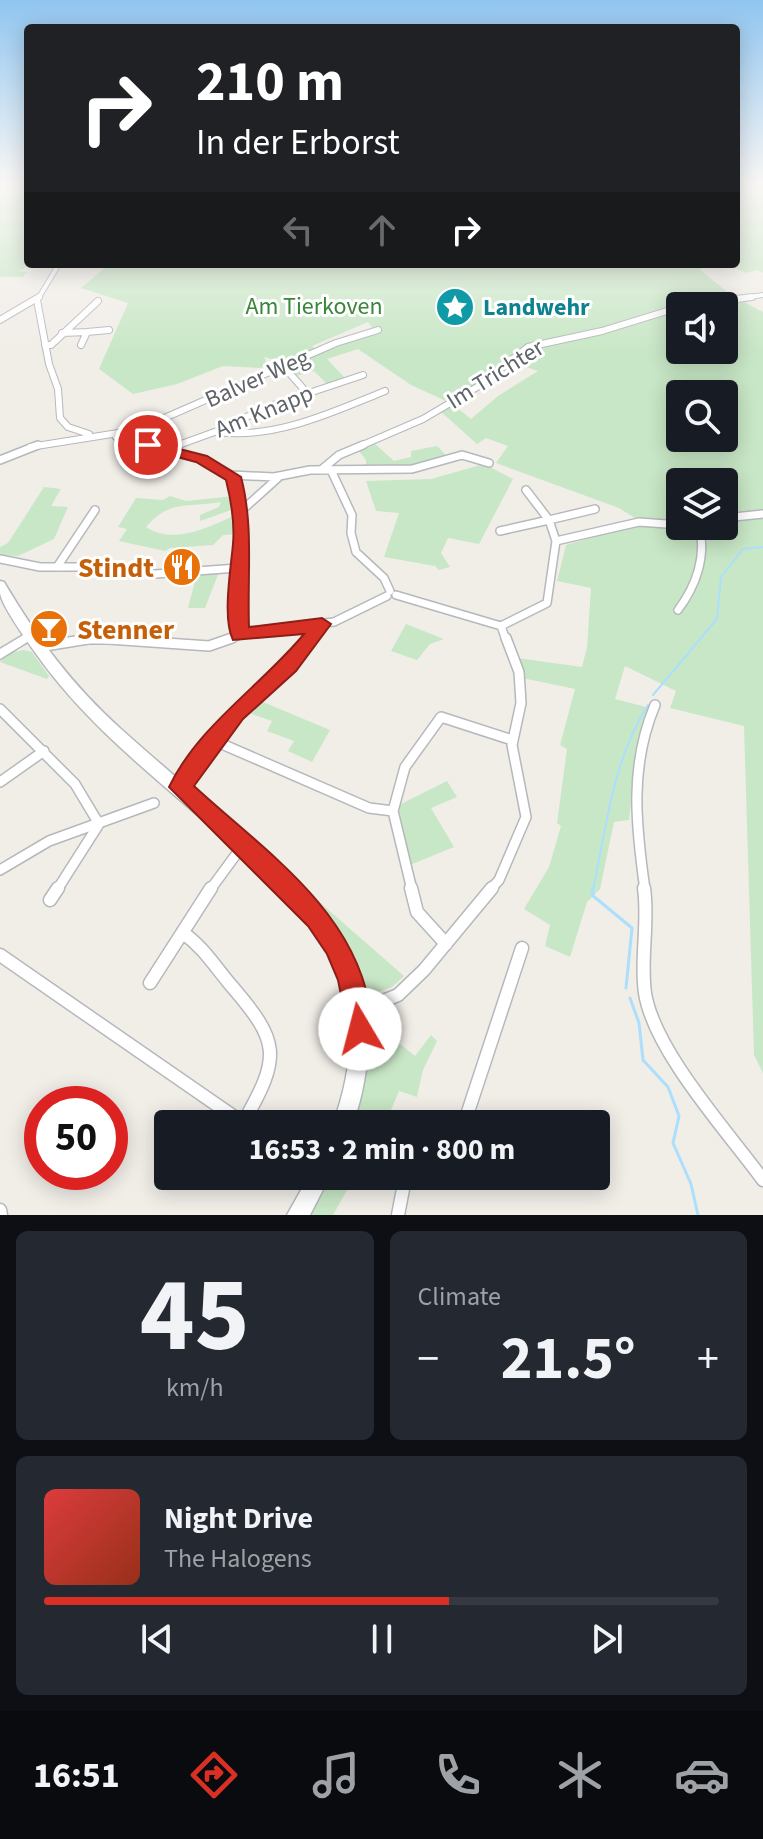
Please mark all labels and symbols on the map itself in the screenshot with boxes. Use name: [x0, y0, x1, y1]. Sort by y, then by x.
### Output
place icon: Landwehr: [434, 286, 476, 328]
park label: Am Tierkoven: [245, 289, 383, 324]
place label: Landwehr: [483, 290, 590, 325]
street label: Im Trichter: [440, 330, 551, 418]
street label: Balver Weg: [199, 340, 315, 417]
street label: Am Knapp: [210, 376, 319, 447]
pin: [114, 411, 182, 479]
restaurant icon: Stindt: [161, 546, 203, 588]
place label: Stindt: [78, 548, 154, 588]
bar icon: Stenner: [28, 608, 70, 650]
place label: Stenner: [77, 610, 175, 650]
position arrow: [318, 987, 402, 1071]
speed limit sign: 50: [24, 1086, 128, 1190]

